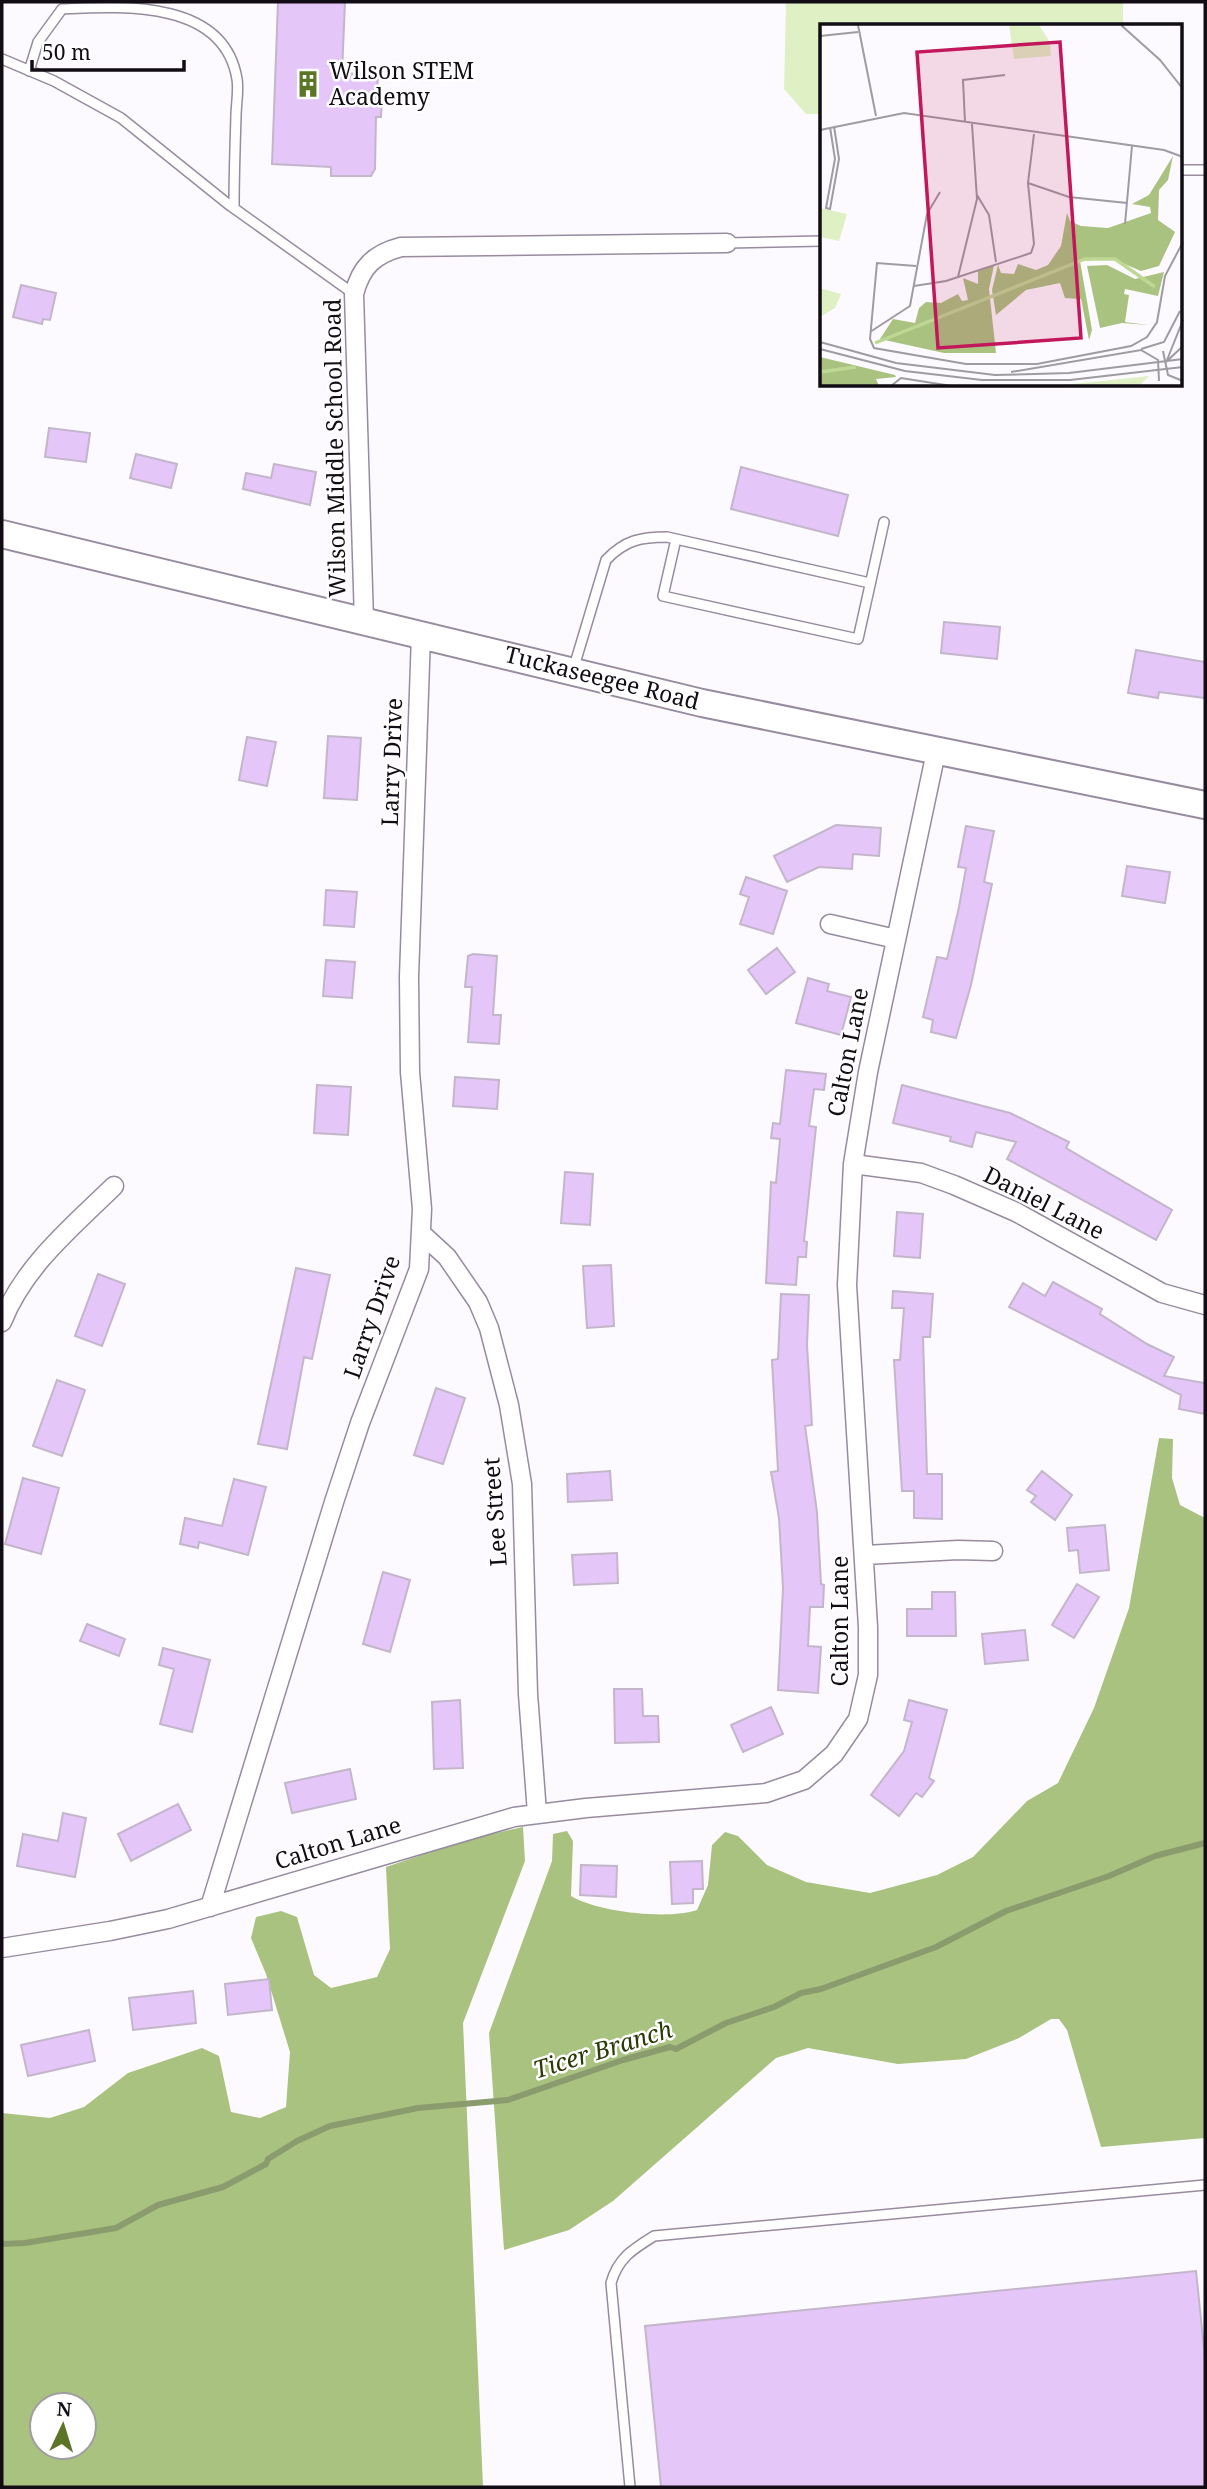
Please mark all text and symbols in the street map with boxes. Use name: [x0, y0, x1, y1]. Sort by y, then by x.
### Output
inset map: [820, 24, 1182, 387]
scale bar: [32, 28, 184, 72]
text: 50 m: [42, 38, 91, 66]
place label: Wilson STEM Academy: [329, 54, 474, 112]
building icon: Wilson STEM Academy: [293, 69, 323, 99]
street label: Wilson Middle School Road: [315, 298, 353, 598]
street label: Tuckaseegee Road: [501, 637, 703, 717]
street label: Larry Drive: [373, 697, 409, 827]
street label: Calton Lane: [819, 985, 875, 1119]
street label: Daniel Lane: [979, 1158, 1110, 1246]
street label: Larry Drive: [335, 1251, 407, 1383]
street label: Lee Street: [474, 1457, 514, 1568]
street label: Calton Lane: [823, 1556, 855, 1686]
street label: Calton Lane: [270, 1808, 405, 1876]
water label: Ticer Branch: [529, 2012, 676, 2085]
north arrow: [28, 2391, 98, 2461]
text: N: [56, 2396, 73, 2423]

